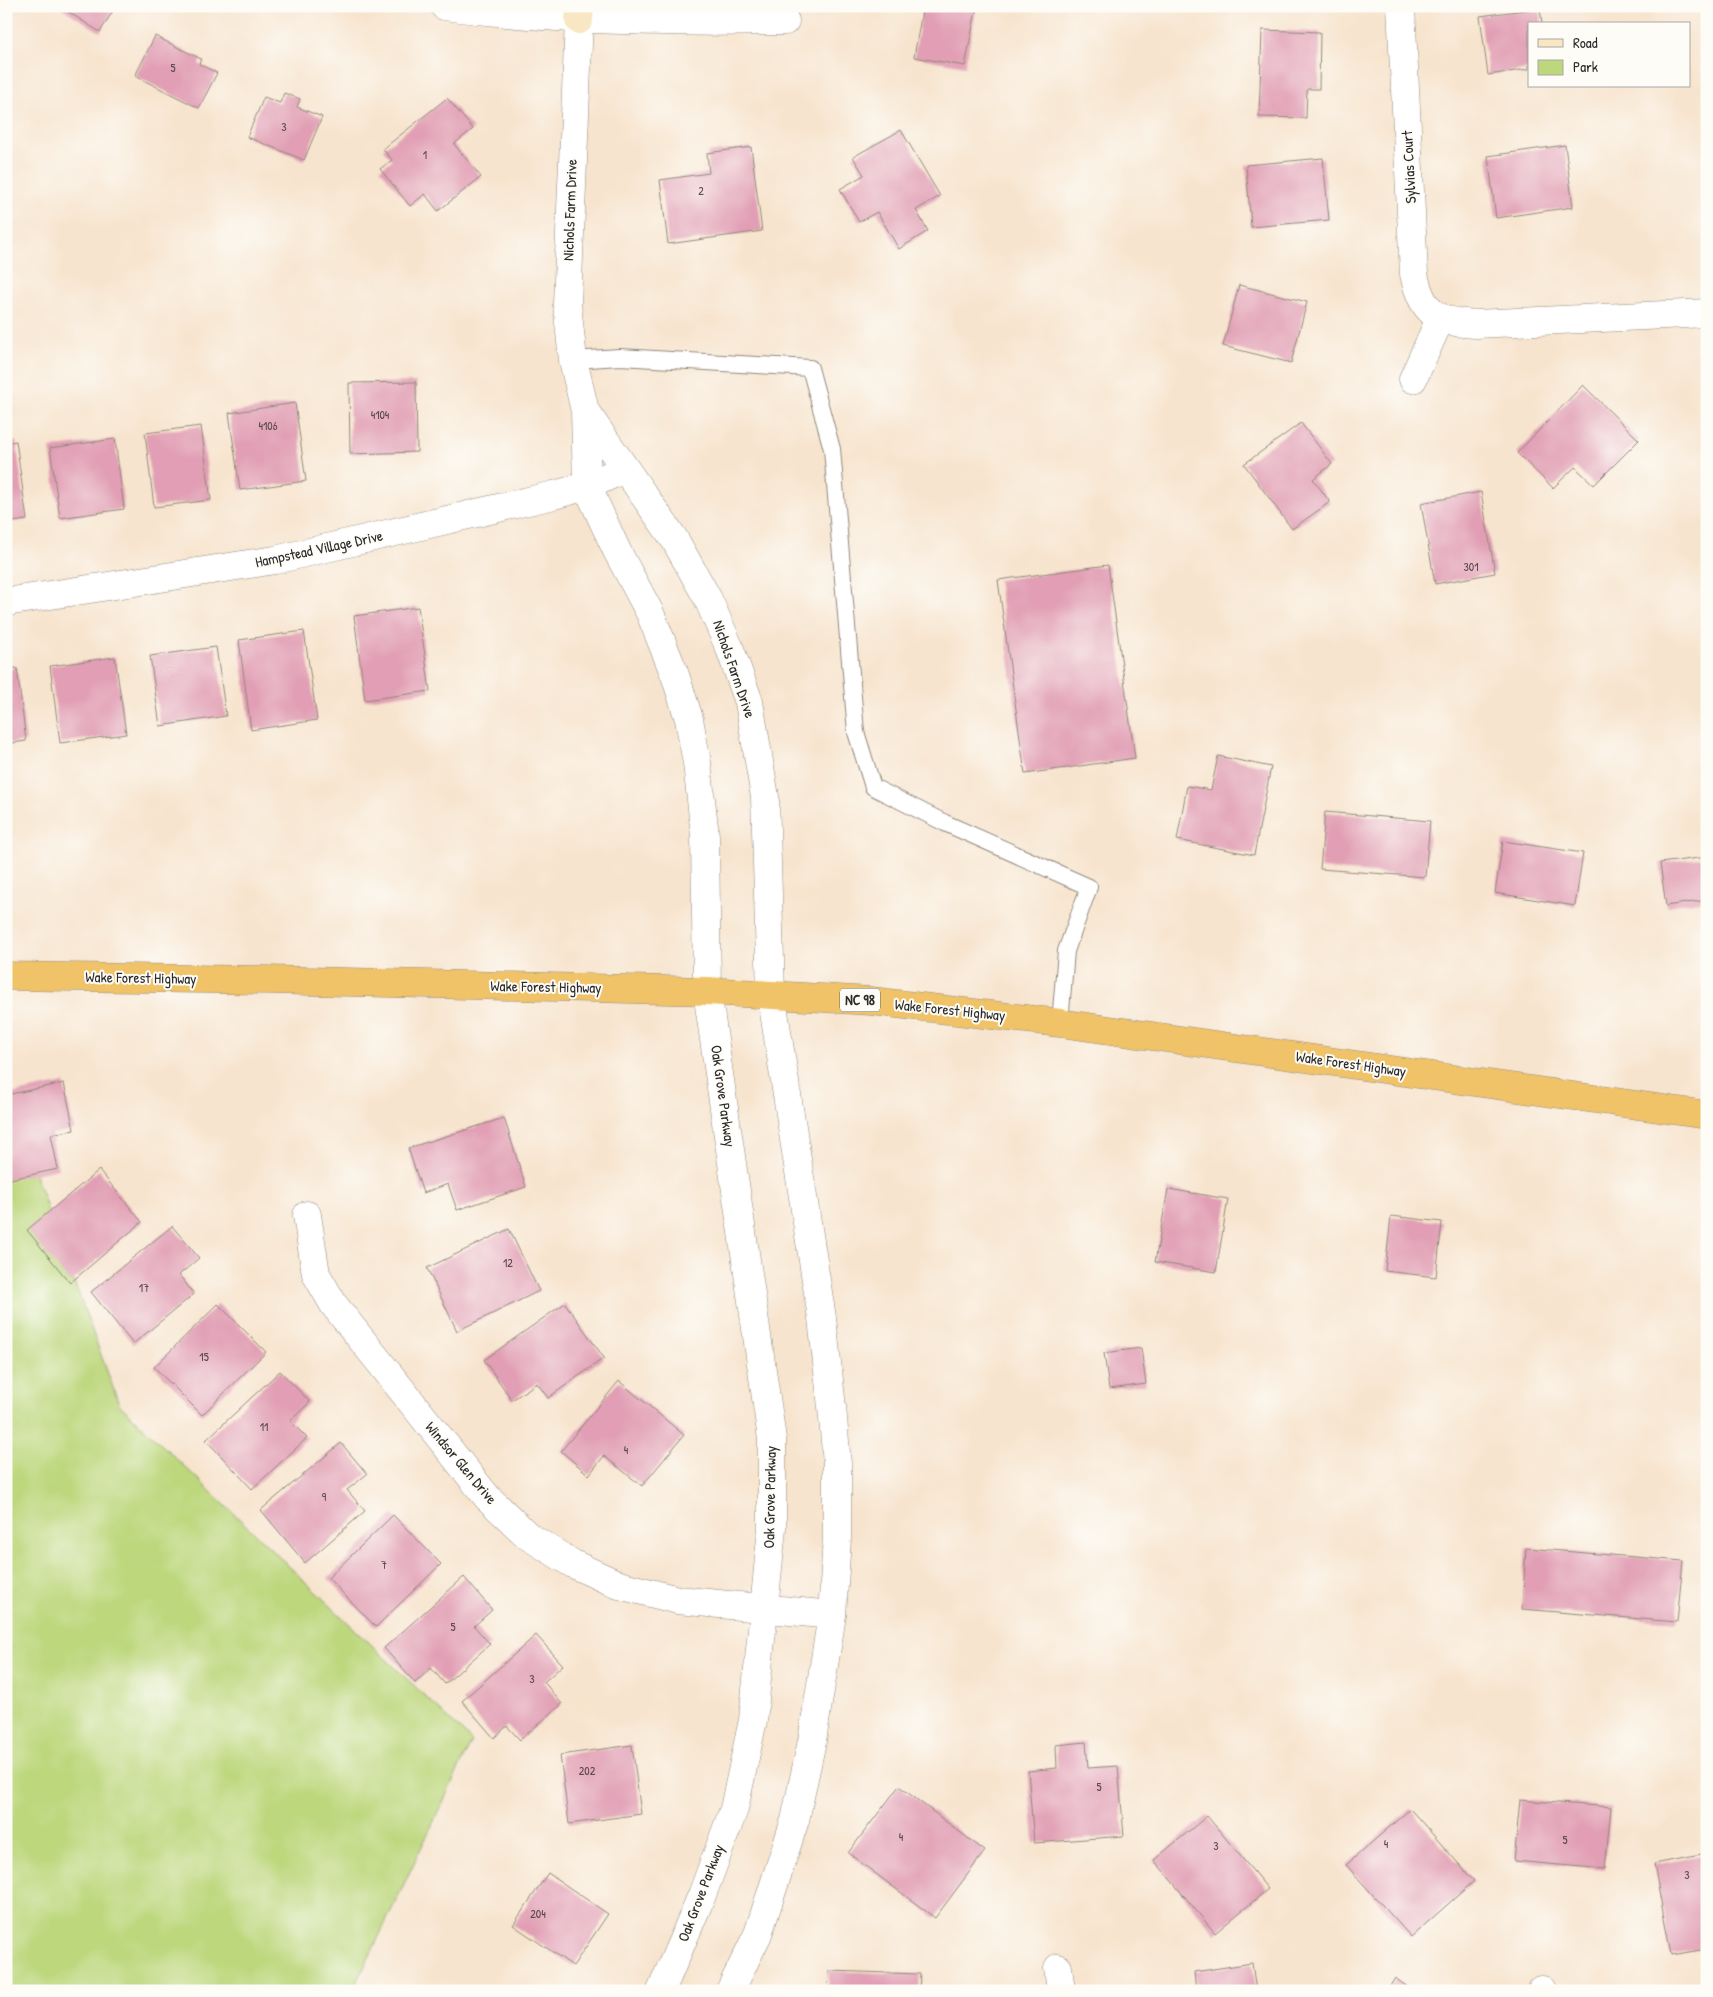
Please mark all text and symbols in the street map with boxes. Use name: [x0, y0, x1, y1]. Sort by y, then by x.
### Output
legend: [1528, 22, 1690, 88]
text: Road: [1573, 32, 1598, 53]
text: Park: [1573, 56, 1598, 77]
house number: 5: [170, 59, 176, 76]
house number: 3: [281, 118, 287, 135]
street label: Sylvias Court: [1396, 129, 1421, 204]
house number: 1: [423, 146, 427, 163]
street label: Nichols Farm Drive: [557, 159, 582, 261]
house number: 2: [698, 182, 704, 199]
house number: 4104: [371, 406, 390, 423]
house number: 4106: [258, 417, 278, 434]
street label: Hampstead Village Drive: [253, 525, 385, 572]
house number: 301: [1463, 558, 1479, 575]
street label: Nichols Farm Drive: [708, 617, 761, 720]
street label: Wake Forest Highway: [85, 966, 197, 989]
street label: Wake Forest Highway: [490, 975, 602, 998]
road number: NC 98: [840, 988, 880, 1012]
street label: Wake Forest Highway: [894, 993, 1006, 1026]
street label: Oak Grove Parkway: [706, 1044, 741, 1148]
street label: Wake Forest Highway: [1295, 1045, 1408, 1082]
house number: 12: [503, 1254, 513, 1271]
house number: 17: [139, 1279, 149, 1296]
house number: 15: [199, 1348, 209, 1365]
street label: Windsor Glen Drive: [421, 1417, 502, 1508]
house number: 11: [260, 1418, 268, 1435]
house number: 4: [624, 1441, 629, 1458]
street label: Oak Grove Parkway: [758, 1446, 781, 1548]
house number: 9: [322, 1488, 327, 1505]
house number: 7: [381, 1556, 387, 1573]
house number: 5: [450, 1618, 456, 1635]
house number: 3: [529, 1670, 535, 1687]
house number: 202: [579, 1762, 596, 1779]
house number: 5: [1096, 1778, 1102, 1795]
house number: 4: [899, 1828, 904, 1845]
house number: 5: [1562, 1831, 1568, 1848]
house number: 4: [1384, 1835, 1389, 1852]
house number: 3: [1213, 1837, 1219, 1854]
street label: Oak Grove Parkway: [672, 1841, 729, 1944]
house number: 3: [1684, 1866, 1690, 1883]
house number: 204: [530, 1905, 546, 1922]

